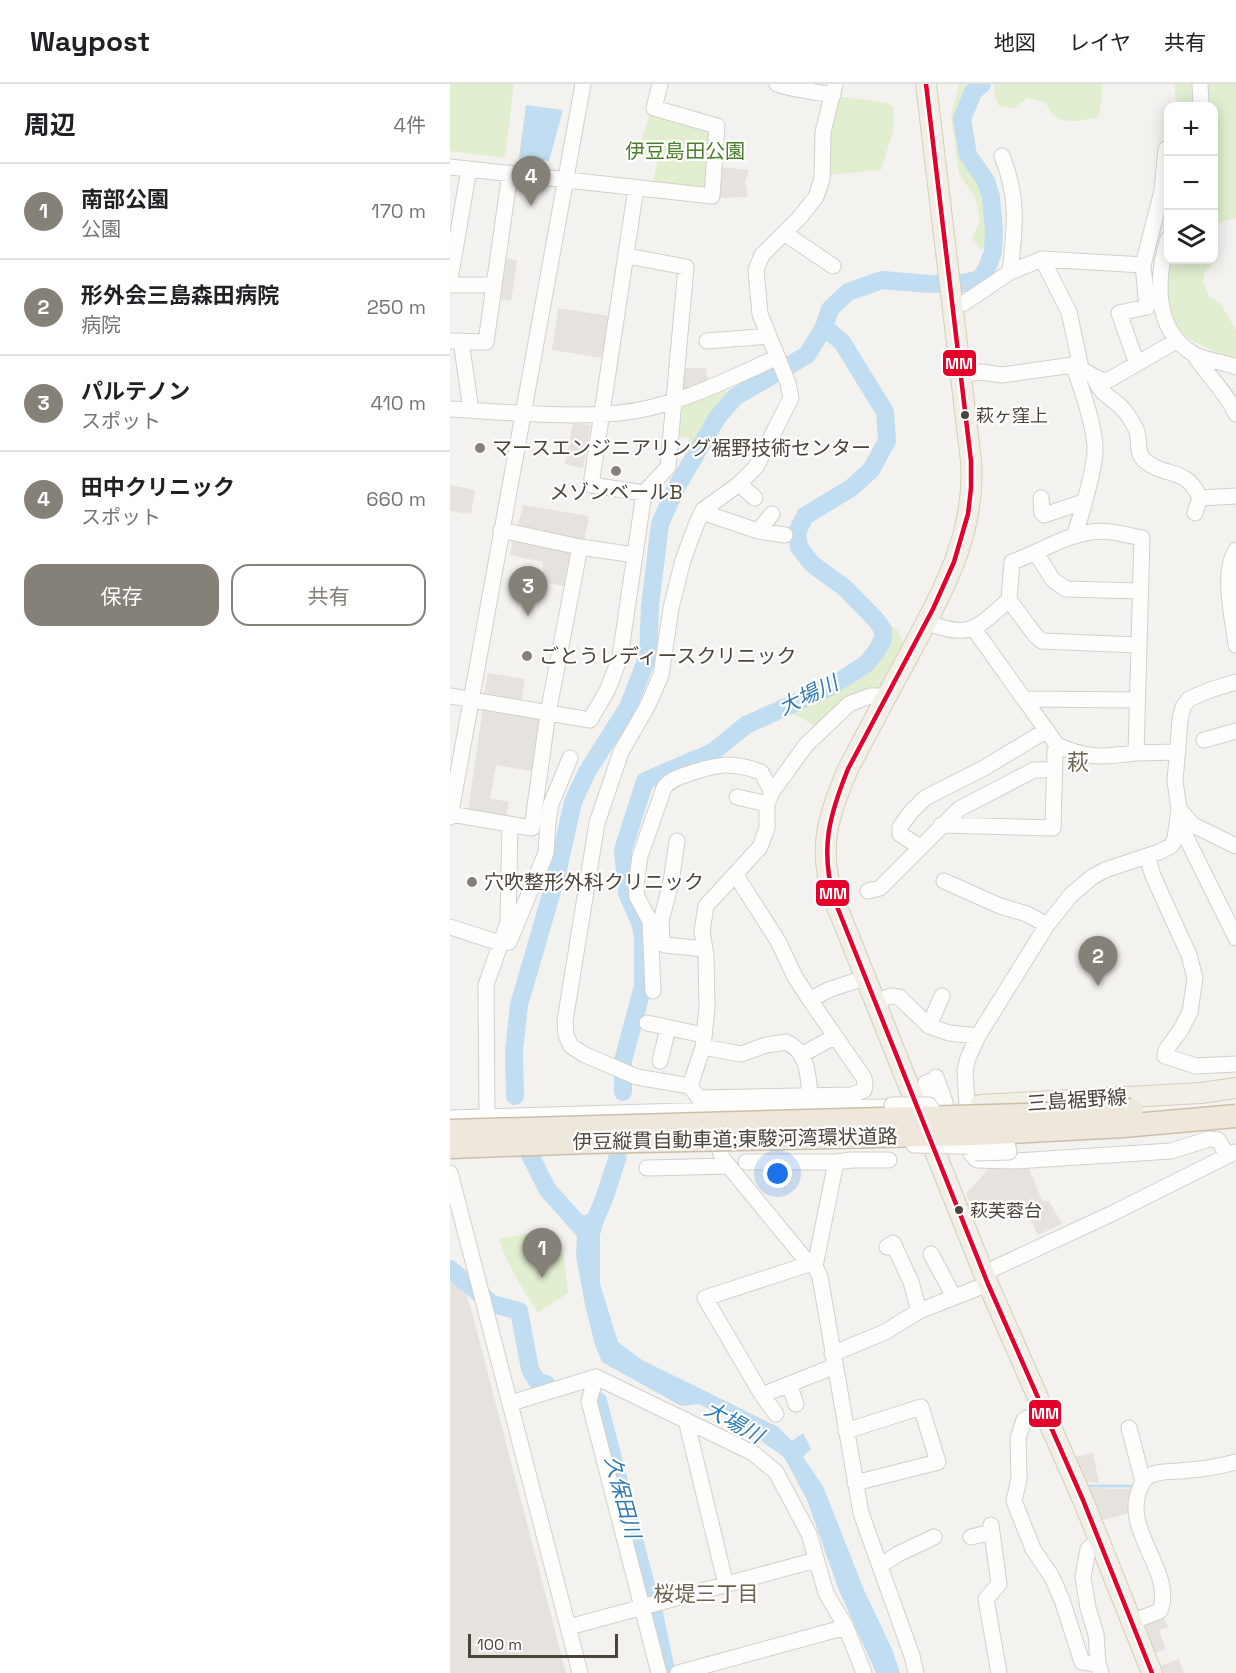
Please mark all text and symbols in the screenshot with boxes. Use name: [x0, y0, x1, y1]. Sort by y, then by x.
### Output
text: Waypost: [30, 23, 150, 59]
text: 地図: [994, 29, 1036, 56]
text: レイヤ: [1069, 29, 1131, 56]
text: 共有: [1164, 29, 1206, 56]
map controls: [1164, 102, 1218, 264]
button: +: [1164, 102, 1218, 156]
text: 周辺: [24, 108, 76, 142]
text: 4件: [394, 112, 426, 138]
park label: 伊豆島田公園: [625, 138, 745, 164]
pin: 4: [512, 156, 550, 206]
button: −: [1164, 156, 1218, 210]
text: 南部公園: [81, 185, 169, 213]
text: 1: [39, 198, 48, 224]
text: 170 m: [371, 198, 426, 224]
button: layers: [1164, 210, 1218, 264]
text: 公園: [81, 216, 121, 242]
text: 形外会三島森田病院: [81, 281, 279, 309]
text: 2: [38, 294, 49, 320]
text: 250 m: [367, 294, 426, 320]
text: 病院: [81, 312, 121, 338]
line badge: MM: [942, 349, 977, 377]
text: MM: [945, 353, 973, 374]
text: パルテノン: [81, 377, 190, 405]
text: 3: [37, 390, 50, 416]
text: 410 m: [370, 390, 426, 416]
place label: 萩ヶ窪上: [976, 404, 1048, 427]
text: スポット: [81, 408, 161, 434]
marker: 萩ヶ窪上: [959, 409, 971, 421]
place label: マースエンジニアリング裾野技術センター: [492, 435, 871, 461]
marker: マースエンジニアリング裾野技術センター: [473, 441, 487, 455]
marker: メゾンベールB: [609, 464, 623, 478]
text: 田中クリニック: [81, 473, 235, 501]
place label: メゾンベールB: [549, 479, 683, 505]
text: 4: [37, 486, 50, 512]
text: 660 m: [366, 486, 426, 512]
text: スポット: [81, 504, 161, 530]
button: 保存: [24, 564, 219, 626]
button: 共有: [231, 564, 426, 626]
pin: 3: [508, 566, 548, 616]
place label: ごとうレディースクリニック: [539, 643, 797, 669]
marker: ごとうレディースクリニック: [520, 649, 534, 663]
water label: 大場川: [774, 668, 844, 721]
district label: 萩: [1067, 748, 1089, 776]
place label: 穴吹整形外科クリニック: [484, 869, 704, 895]
marker: 穴吹整形外科クリニック: [465, 875, 479, 889]
line badge: MM: [815, 879, 850, 907]
text: MM: [819, 883, 847, 904]
pin: 2: [1078, 936, 1118, 986]
street label: 三島裾野線: [1026, 1084, 1128, 1116]
street label: 伊豆縦貫自動車道;東駿河湾環状道路: [572, 1123, 898, 1155]
your location: [763, 1159, 792, 1188]
place label: 萩芙蓉台: [970, 1199, 1042, 1222]
marker: 萩芙蓉台: [953, 1204, 965, 1216]
pin: 1: [522, 1228, 562, 1278]
water label: 大場川: [700, 1395, 770, 1450]
line badge: MM: [1028, 1399, 1062, 1428]
text: MM: [1031, 1403, 1059, 1424]
water label: 久保田川: [599, 1453, 647, 1543]
district label: 桜堤三丁目: [654, 1580, 759, 1607]
scale bar: [468, 1631, 618, 1658]
text: 100 m: [477, 1634, 522, 1655]

